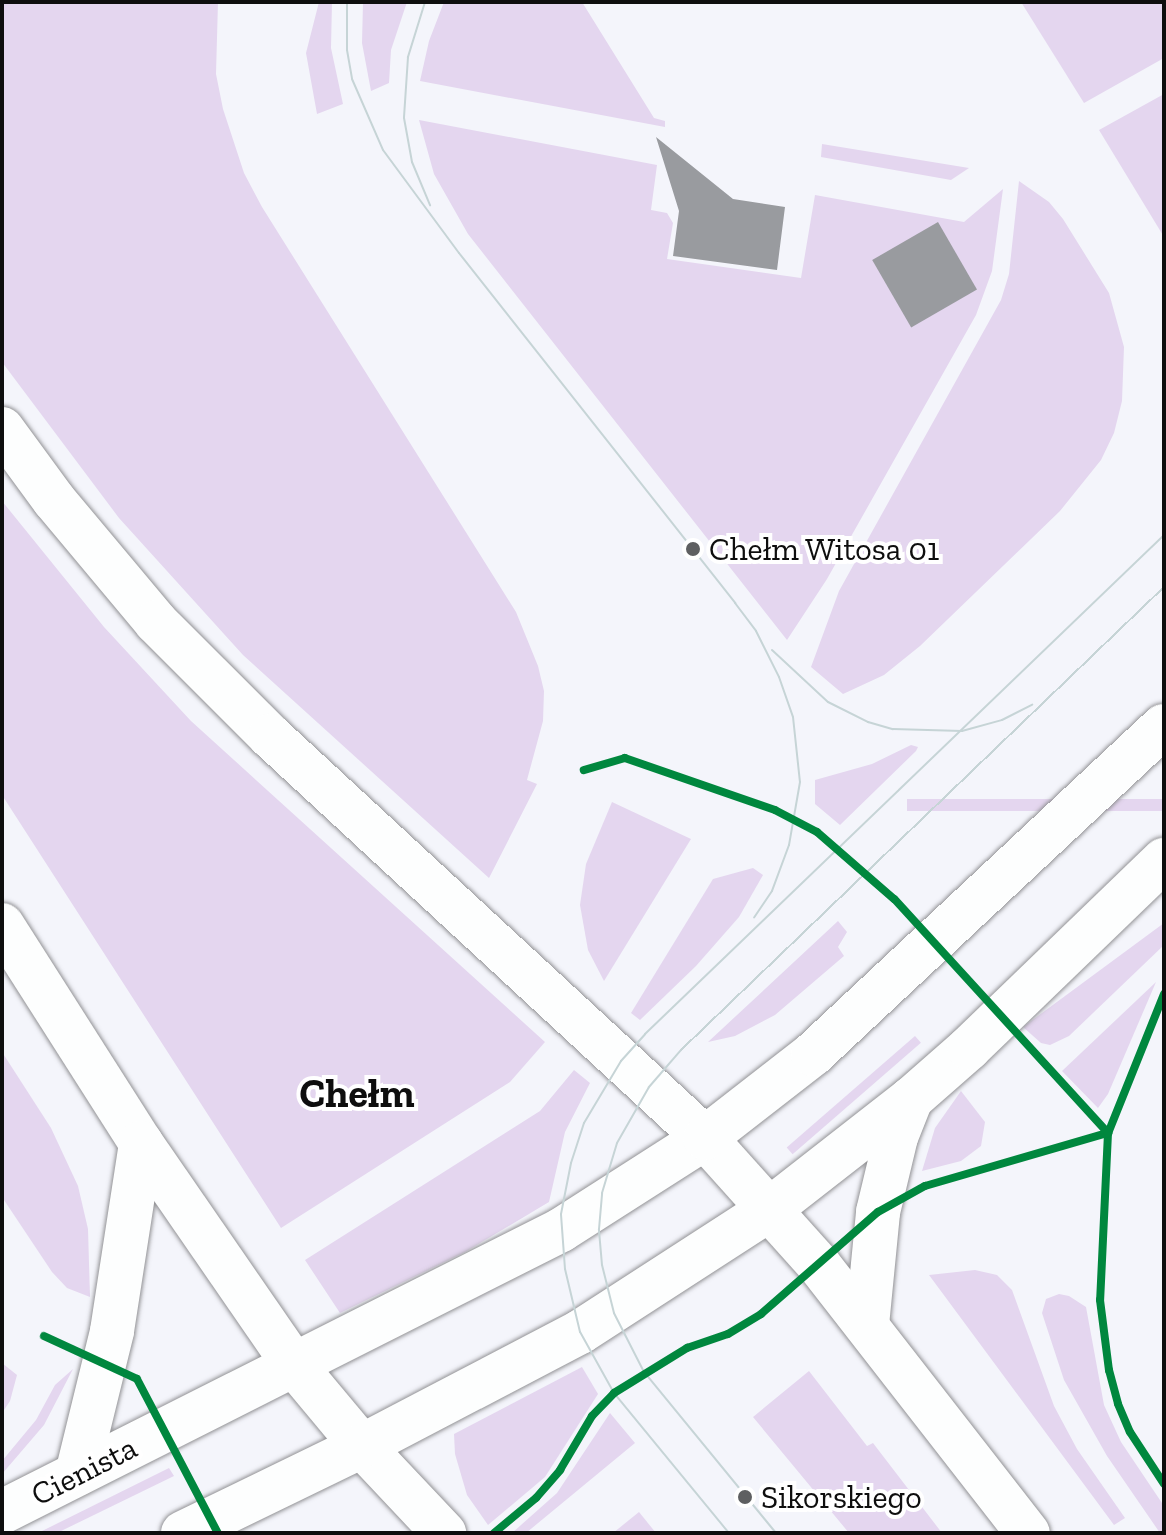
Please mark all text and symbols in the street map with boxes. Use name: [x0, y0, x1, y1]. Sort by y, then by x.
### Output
place label: Chełm Witosa 01: [709, 530, 940, 568]
marker: Chełm Witosa 01: [684, 540, 702, 558]
district label: Chełm: [299, 1069, 415, 1117]
street label: Cienista: [25, 1428, 143, 1514]
place label: Sikorskiego: [761, 1478, 922, 1516]
marker: Sikorskiego: [736, 1488, 754, 1506]

